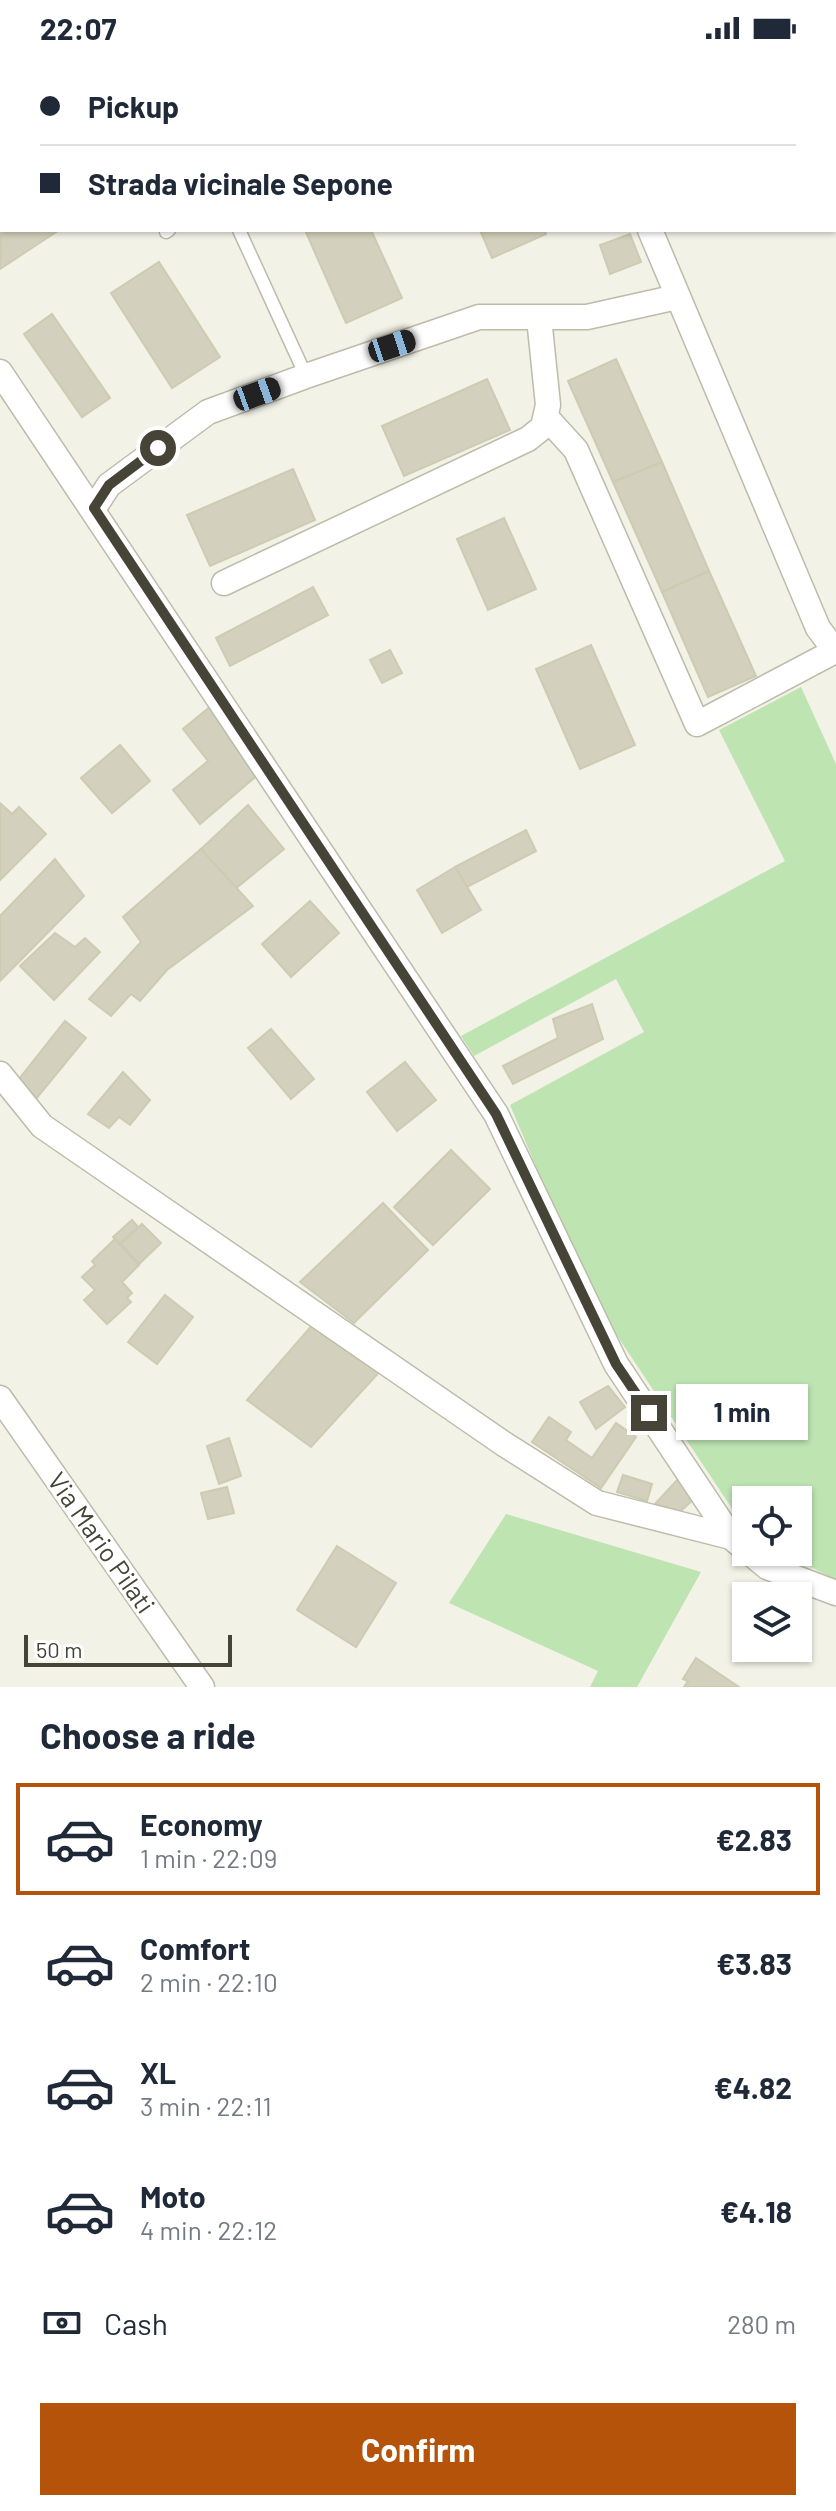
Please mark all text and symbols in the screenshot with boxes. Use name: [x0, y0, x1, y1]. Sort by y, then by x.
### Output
text: 22:07: [40, 10, 117, 46]
text: Pickup: [88, 88, 179, 124]
text: Strada vicinale Sepone: [88, 165, 393, 201]
car: [365, 327, 419, 365]
car: [230, 375, 284, 413]
route start: [140, 430, 176, 466]
callout: 1 min: [677, 1385, 809, 1441]
route end: [631, 1395, 667, 1431]
text: 1 min: [714, 1396, 770, 1427]
street label: Via Mario Pilati: [42, 1466, 162, 1619]
map controls: [732, 1486, 812, 1662]
button: locate: [732, 1486, 812, 1566]
button: layers: [732, 1582, 812, 1662]
scale bar: [24, 1631, 232, 1667]
text: 50 m: [36, 1636, 82, 1662]
text: Choose a ride: [40, 1713, 256, 1756]
icon: car: [44, 1803, 116, 1875]
text: Economy: [140, 1806, 263, 1842]
text: €2.83: [716, 1821, 792, 1857]
text: 1 min · 22:09: [140, 1842, 277, 1873]
icon: car: [44, 1927, 116, 1999]
text: Comfort: [140, 1930, 250, 1966]
text: €3.83: [716, 1945, 792, 1981]
text: 2 min · 22:10: [140, 1966, 278, 1997]
icon: car: [44, 2051, 116, 2123]
text: XL: [140, 2054, 176, 2090]
text: €4.82: [714, 2069, 792, 2105]
text: 3 min · 22:11: [140, 2090, 272, 2121]
icon: car: [44, 2175, 116, 2247]
text: Moto: [140, 2178, 206, 2214]
text: €4.18: [720, 2193, 792, 2229]
text: 4 min · 22:12: [140, 2214, 277, 2245]
icon: cash: [40, 2301, 84, 2345]
text: Cash: [104, 2305, 168, 2341]
text: 280 m: [727, 2308, 796, 2339]
button: Confirm: [40, 2403, 796, 2495]

